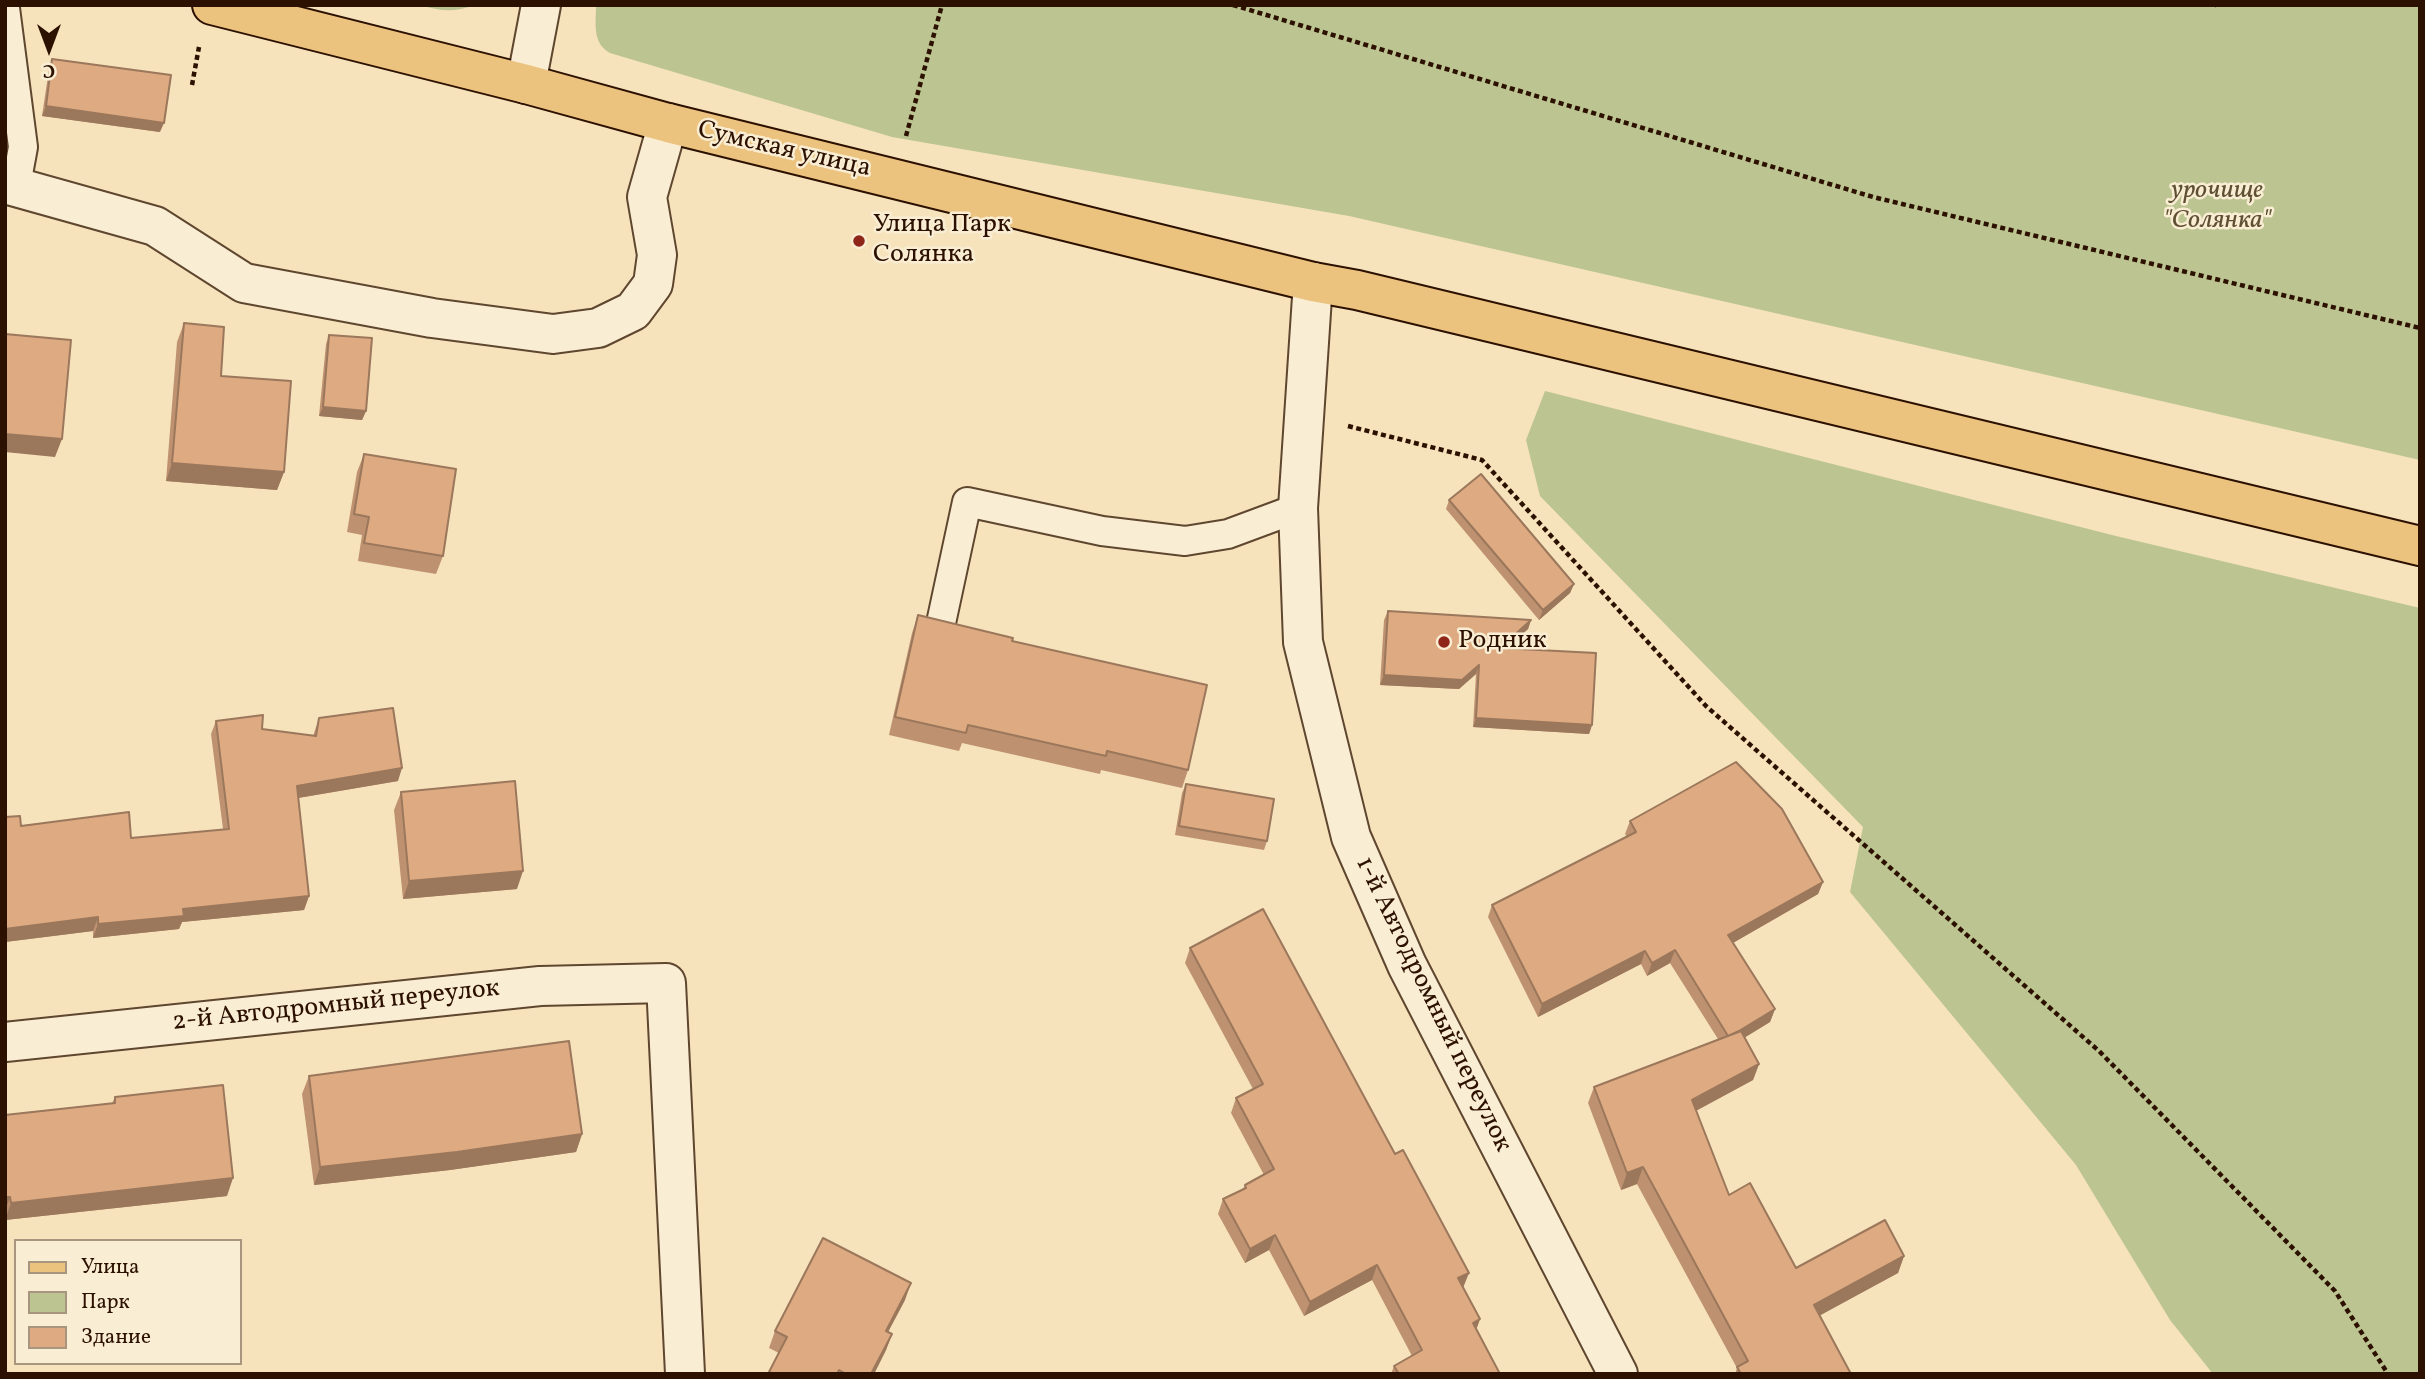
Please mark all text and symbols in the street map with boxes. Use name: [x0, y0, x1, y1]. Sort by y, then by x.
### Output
north arrow: [14, 14, 84, 84]
text: С: [43, 57, 55, 83]
street label: Сумская улица: [694, 116, 874, 186]
park label: урочище "Солянка": [2163, 176, 2271, 238]
place label: Улица Парк Солянка: [873, 210, 1011, 272]
marker: Улица Парк Солянка: [851, 233, 867, 249]
place label: Родник: [1458, 626, 1547, 658]
marker: Родник: [1436, 634, 1452, 650]
street label: 1-й Автодромный переулок: [1347, 852, 1517, 1158]
street label: 2-й Автодромный переулок: [171, 974, 501, 1040]
legend: [14, 1239, 242, 1365]
text: Улица: [81, 1253, 139, 1282]
text: Парк: [81, 1288, 130, 1317]
text: Здание: [81, 1323, 151, 1352]

